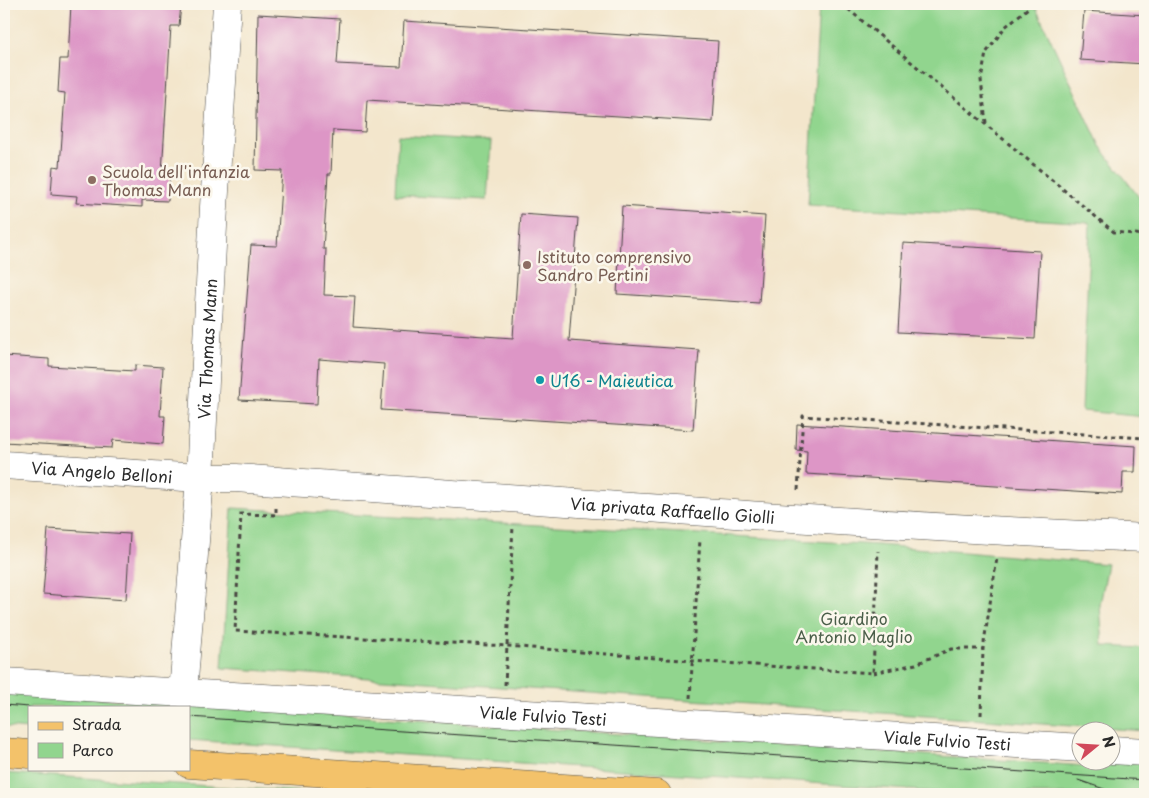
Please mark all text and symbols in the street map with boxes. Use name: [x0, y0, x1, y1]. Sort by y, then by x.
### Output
place label: Scuola dell'infanzia Thomas Mann: [102, 159, 250, 201]
marker: Scuola dell'infanzia Thomas Mann: [86, 174, 98, 186]
place label: Istituto comprensivo Sandro Pertini: [537, 244, 692, 286]
marker: Istituto comprensivo Sandro Pertini: [521, 259, 533, 271]
street label: Via Thomas Mann: [191, 278, 222, 420]
place label: U16 - Maieutica: [550, 368, 673, 392]
marker: U16 - Maieutica: [534, 374, 546, 386]
street label: Via Angelo Belloni: [30, 455, 173, 488]
street label: Via privata Raffaello Giolli: [569, 491, 775, 529]
park label: Giardino Antonio Maglio: [795, 606, 913, 648]
street label: Viale Fulvio Testi: [479, 699, 607, 731]
legend: [28, 706, 190, 770]
text: Strada: [72, 712, 122, 735]
north arrow: [1072, 720, 1122, 770]
street label: Viale Fulvio Testi: [883, 724, 1012, 756]
text: N: [1097, 733, 1121, 750]
text: Parco: [72, 738, 114, 761]

